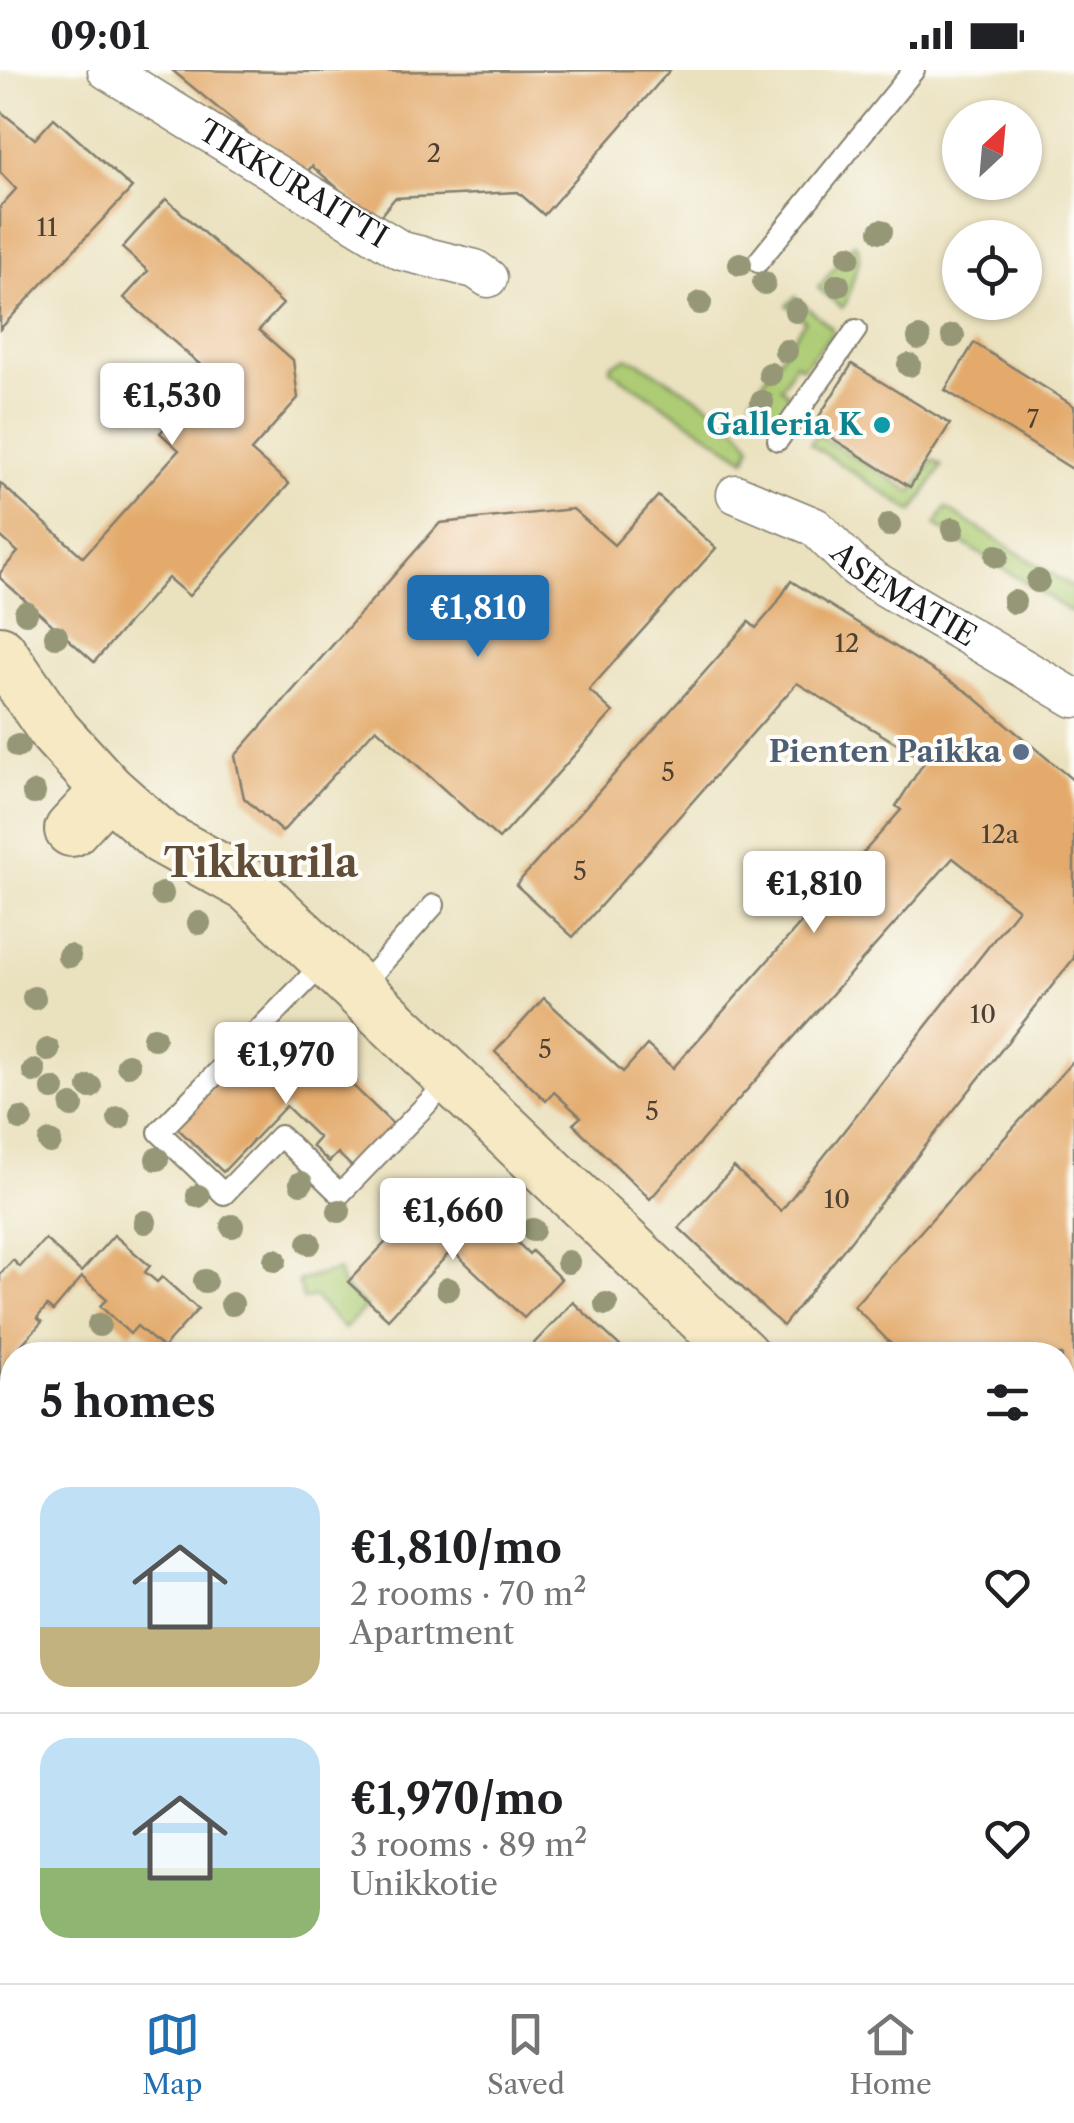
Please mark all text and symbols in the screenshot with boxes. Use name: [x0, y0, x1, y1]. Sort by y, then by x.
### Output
text: 09:01: [50, 12, 149, 59]
north arrow: [942, 100, 1042, 200]
map controls: [942, 100, 1042, 320]
street label: TIKKURAITTI: [192, 112, 394, 256]
house number: 2: [427, 138, 441, 169]
house number: 11: [36, 212, 58, 243]
button: locate: [942, 220, 1042, 320]
pin: €1,530: [91, 363, 253, 448]
text: €1,530: [122, 376, 222, 415]
house number: 7: [1027, 404, 1040, 435]
place label: Galleria K: [706, 406, 863, 443]
marker: Galleria K: [871, 414, 893, 436]
street label: ASEMATIE: [822, 534, 983, 654]
pin: €1,810: [397, 575, 559, 660]
text: €1,810: [429, 588, 527, 627]
house number: 12: [835, 628, 859, 659]
place label: Pienten Paikka: [769, 733, 1002, 770]
marker: Pienten Paikka: [1010, 741, 1032, 763]
house number: 5: [661, 757, 675, 788]
house number: 12a: [981, 819, 1020, 850]
district label: Tikkurila: [164, 838, 359, 887]
pin: €1,810: [733, 851, 895, 936]
house number: 5: [573, 856, 587, 887]
text: €1,810: [765, 864, 863, 903]
house number: 10: [970, 999, 996, 1030]
pin: €1,970: [205, 1022, 367, 1107]
house number: 5: [538, 1034, 552, 1065]
text: €1,970: [237, 1035, 335, 1074]
house number: 5: [645, 1096, 659, 1127]
pin: €1,660: [372, 1178, 534, 1263]
house number: 10: [824, 1184, 850, 1215]
text: €1,660: [402, 1191, 504, 1230]
icon: filters: [980, 1375, 1035, 1430]
text: 5 homes: [40, 1376, 216, 1428]
text: €1,810/mo: [350, 1522, 562, 1574]
icon: home: [120, 1527, 240, 1647]
icon: heart: [980, 1560, 1035, 1615]
text: 2 rooms · 70 m²: [350, 1574, 586, 1613]
text: Apartment: [350, 1613, 514, 1652]
text: €1,970/mo: [350, 1773, 563, 1825]
icon: home: [120, 1778, 240, 1898]
icon: heart: [980, 1811, 1035, 1866]
text: 3 rooms · 89 m²: [350, 1825, 587, 1864]
text: Unikkotie: [350, 1864, 498, 1903]
tab: Map: [142, 2007, 202, 2101]
tab: Saved: [487, 2007, 565, 2101]
tab: Home: [849, 2007, 932, 2101]

